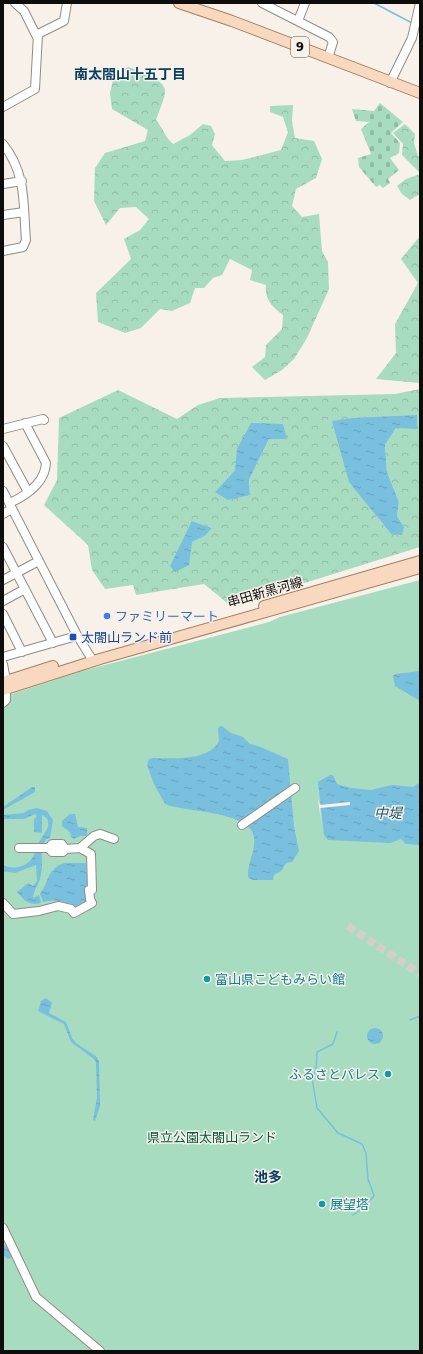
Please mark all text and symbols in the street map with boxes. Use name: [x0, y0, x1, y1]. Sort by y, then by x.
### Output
road number: 9: [291, 37, 309, 57]
district label: 南太閤山十五丁目: [74, 66, 186, 82]
street label: 串田新黒河線: [225, 574, 305, 610]
place label: ファミリーマート: [115, 609, 219, 624]
marker: ファミリーマート: [102, 611, 112, 621]
place label: 太閤山ランド前: [81, 630, 172, 645]
marker: 太閤山ランド前: [68, 632, 78, 642]
water label: 中堤: [374, 805, 404, 821]
place label: 富山県こどもみらい館: [215, 972, 345, 987]
marker: 富山県こどもみらい館: [202, 974, 212, 984]
place label: ふるさとパレス: [289, 1067, 380, 1082]
marker: ふるさとパレス: [383, 1069, 393, 1079]
park label: 県立公園太閤山ランド: [147, 1130, 277, 1145]
district label: 池多: [254, 1169, 282, 1185]
place label: 展望塔: [330, 1197, 369, 1212]
marker: 展望塔: [317, 1199, 327, 1209]

